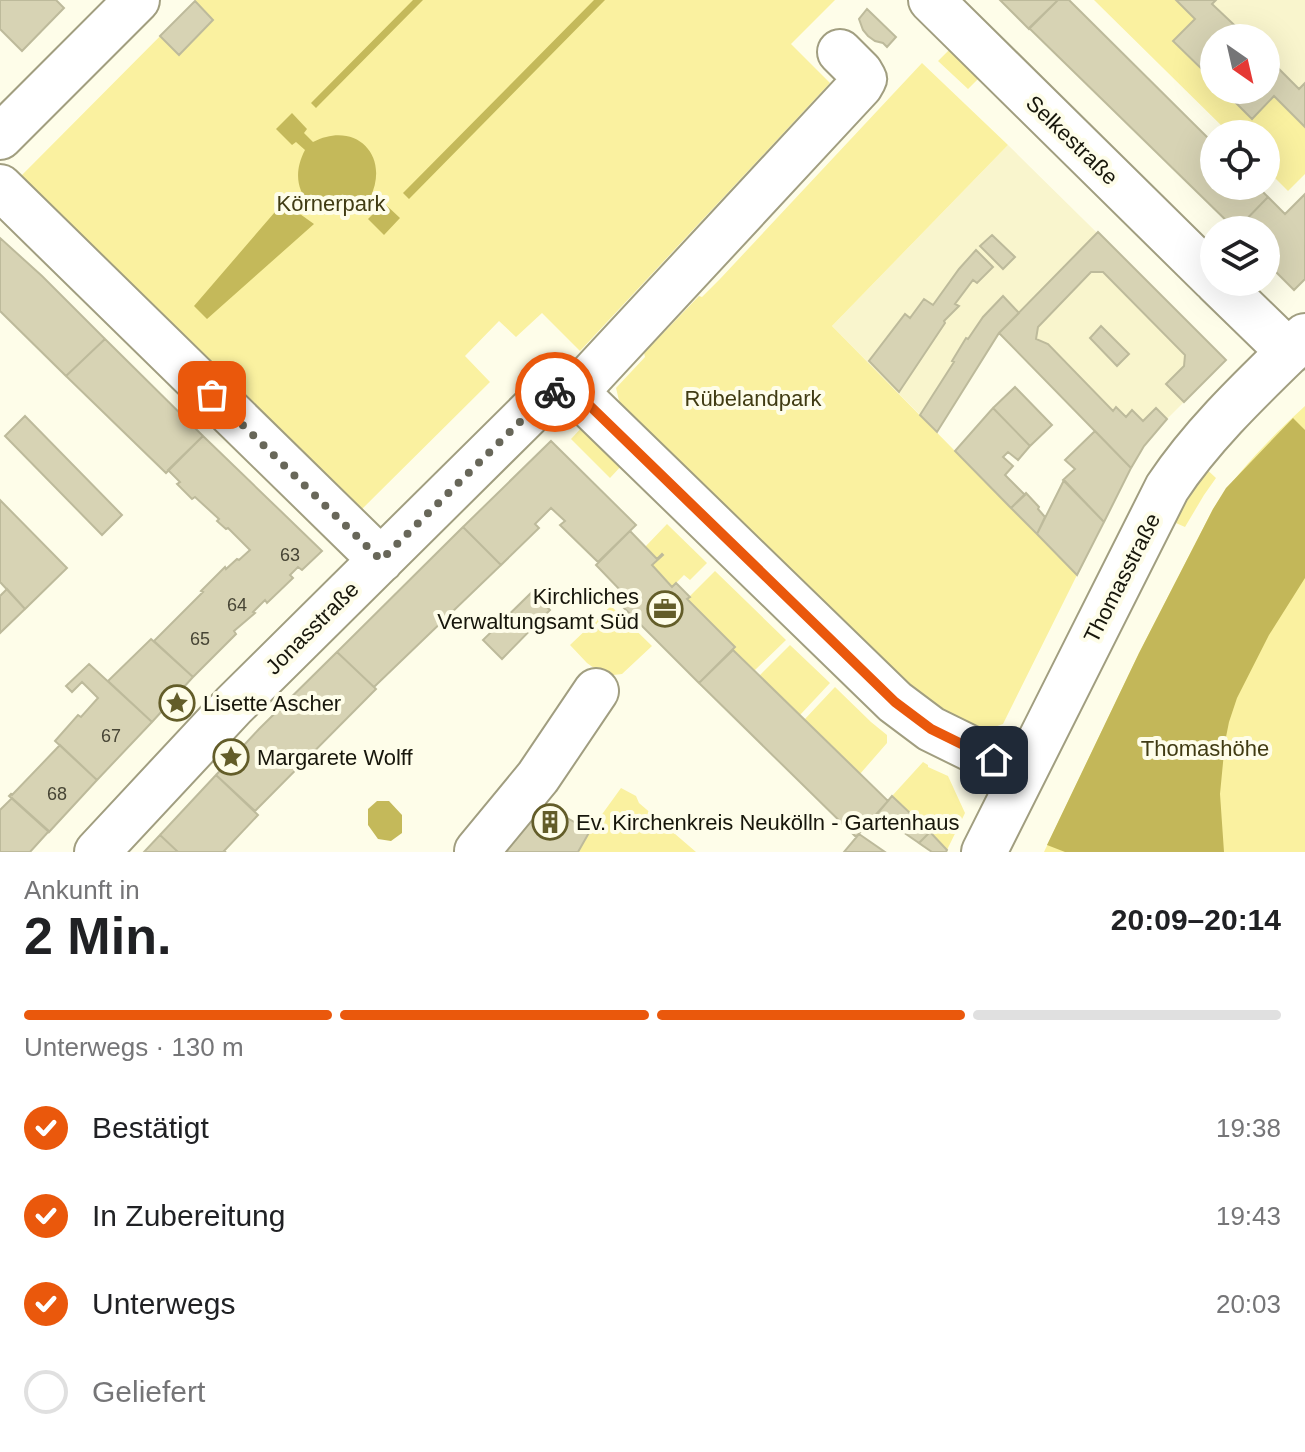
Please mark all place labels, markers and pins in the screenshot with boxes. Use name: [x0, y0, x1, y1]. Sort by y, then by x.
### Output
pin: [178, 361, 246, 429]
place label: Kirchliches Verwaltungsamt Süd: [437, 584, 639, 634]
office icon: Kirchliches Verwaltungsamt Süd: [646, 590, 684, 628]
place icon: Lisette Ascher: [158, 684, 196, 722]
place label: Lisette Ascher: [203, 691, 341, 716]
pin: [960, 726, 1028, 794]
place icon: Margarete Wolff: [212, 738, 250, 776]
place label: Margarete Wolff: [257, 745, 414, 770]
building icon: Ev. Kirchenkreis Neukölln - Gartenhaus: [531, 803, 569, 841]
place label: Ev. Kirchenkreis Neukölln - Gartenhaus: [576, 810, 960, 835]

